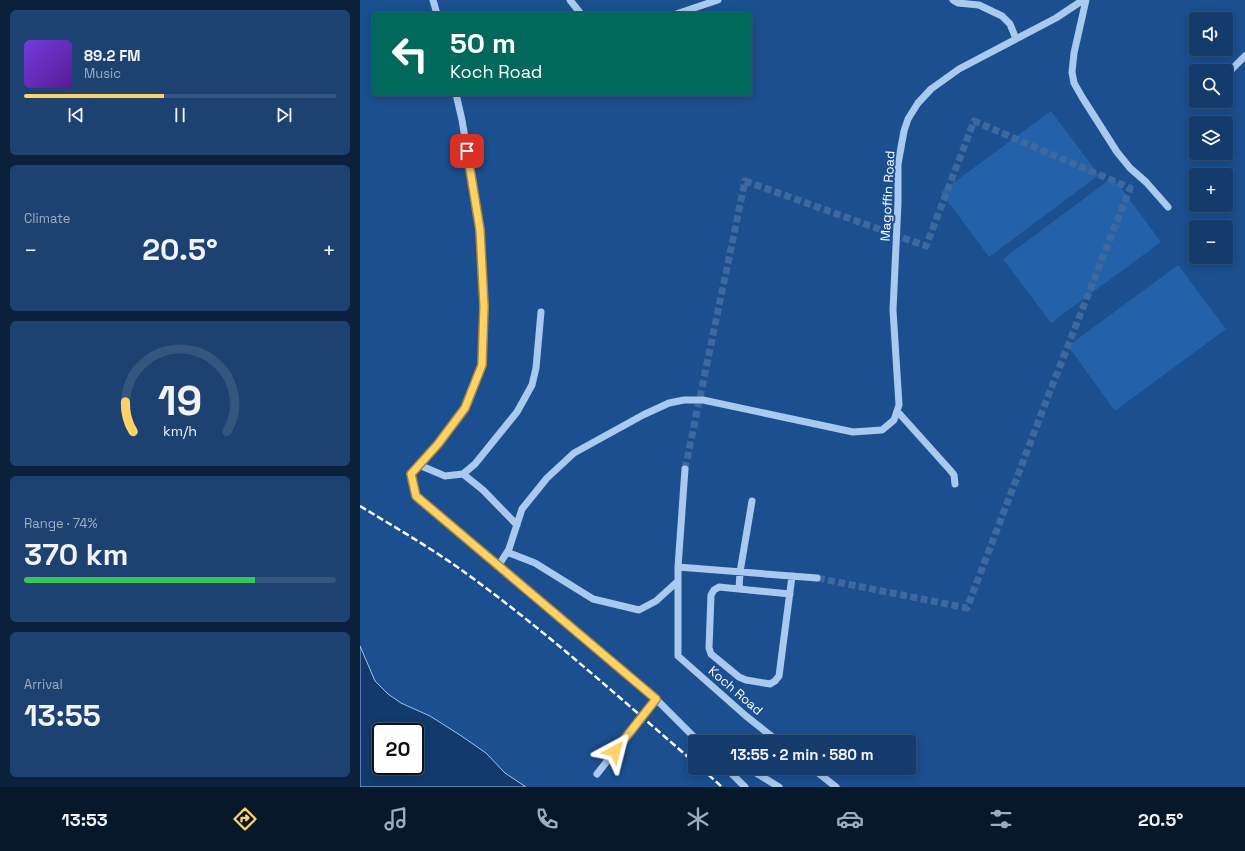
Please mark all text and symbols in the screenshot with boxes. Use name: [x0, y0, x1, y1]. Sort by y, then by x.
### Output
map controls: [1189, 12, 1233, 264]
button: sound: [1189, 12, 1233, 56]
text: 50 m: [450, 25, 516, 61]
icon: left: [384, 28, 436, 80]
text: 89.2 FM: [84, 46, 141, 65]
text: Koch Road: [450, 60, 542, 83]
button: search: [1189, 64, 1233, 108]
text: Music: [84, 65, 121, 82]
icon: previous: [65, 104, 87, 126]
icon: pause: [169, 104, 191, 126]
icon: next: [273, 104, 295, 126]
button: layers: [1189, 116, 1233, 160]
pin: [450, 134, 484, 168]
icon: arrive: [456, 140, 478, 162]
street label: Magoffin Road: [877, 150, 898, 242]
button: +: [1189, 168, 1233, 212]
text: Climate: [24, 210, 70, 227]
button: −: [1189, 220, 1233, 264]
text: 20.5°: [142, 230, 218, 269]
text: −: [24, 236, 38, 264]
text: +: [322, 236, 336, 264]
text: 19: [158, 373, 202, 426]
text: km/h: [163, 421, 197, 439]
text: Range · 74%: [24, 515, 98, 532]
text: 370 km: [24, 535, 128, 574]
street label: Koch Road: [705, 662, 766, 719]
text: Arrival: [24, 676, 63, 693]
text: 13:55: [24, 696, 101, 735]
speed limit sign: 20: [372, 723, 424, 775]
position arrow: [594, 730, 636, 772]
text: 13:55 · 2 min · 580 m: [730, 745, 874, 764]
icon: directions: [231, 805, 259, 833]
icon: music: [382, 805, 410, 833]
icon: phone: [533, 805, 561, 833]
icon: climate: [684, 805, 712, 833]
icon: car: [836, 805, 864, 833]
icon: filters: [987, 805, 1015, 833]
text: 13:53: [62, 808, 108, 831]
text: 20.5°: [1138, 808, 1183, 831]

